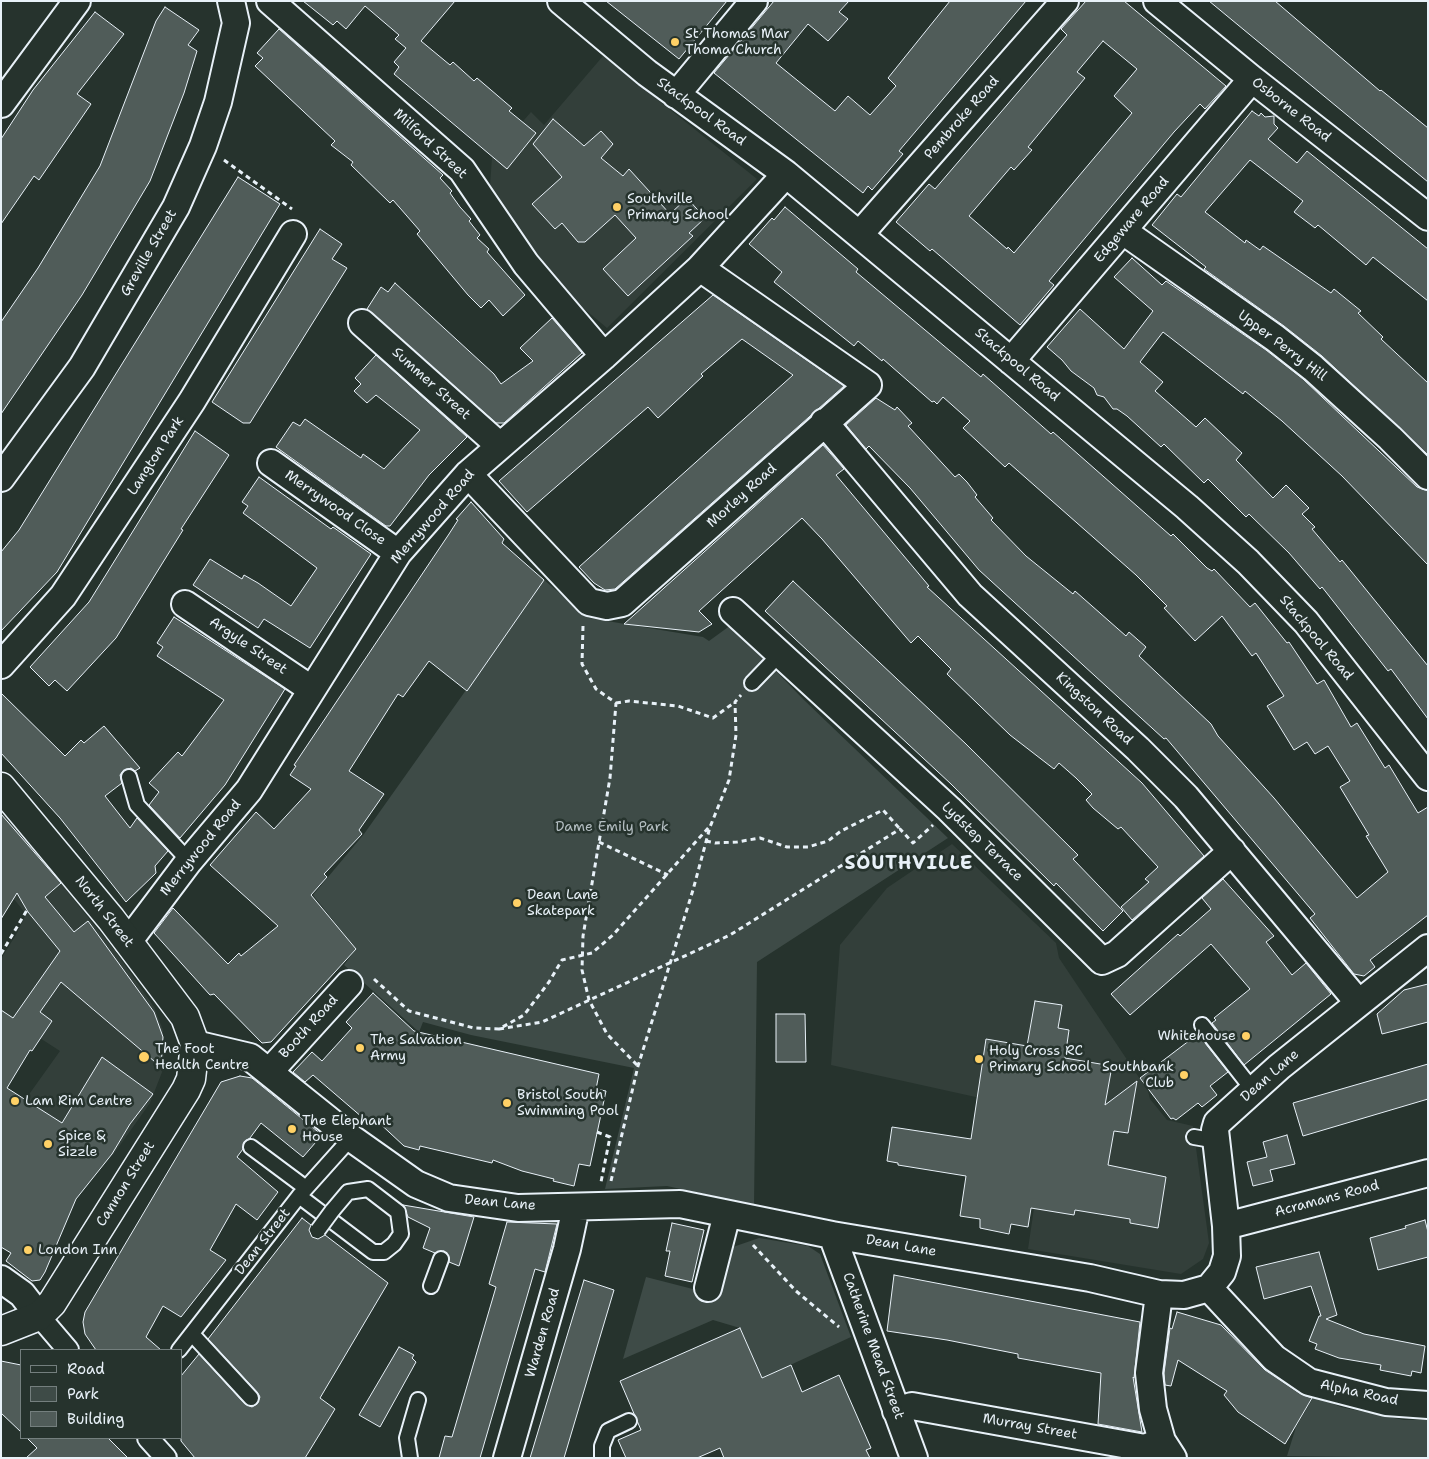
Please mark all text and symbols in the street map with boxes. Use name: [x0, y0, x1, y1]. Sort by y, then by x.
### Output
place label: St Thomas Mar Thoma Church: [685, 26, 790, 58]
marker: St Thomas Mar Thoma Church: [669, 36, 681, 48]
street label: Pembroke Road: [921, 73, 1003, 163]
street label: Stackpool Road: [653, 74, 749, 150]
street label: Osborne Road: [1248, 74, 1334, 146]
street label: Milford Street: [389, 105, 471, 183]
street label: Edgeware Road: [1091, 174, 1173, 266]
place label: Southville Primary School: [627, 191, 728, 223]
marker: Southville Primary School: [611, 201, 623, 213]
street label: Greville Street: [117, 207, 181, 299]
street label: Upper Perry Hill: [1234, 307, 1330, 385]
street label: Stackpool Road: [971, 325, 1063, 405]
street label: Summer Street: [388, 344, 474, 424]
street label: Langton Park: [124, 413, 188, 499]
street label: Morley Road: [704, 460, 780, 532]
street label: Merrywood Close: [281, 467, 389, 549]
street label: Merrywood Road: [388, 467, 478, 567]
street label: Stackpool Road: [1276, 592, 1356, 684]
street label: Argyle Street: [206, 614, 290, 678]
street label: Kingston Road: [1052, 669, 1136, 749]
street label: Merrywood Road: [157, 796, 245, 900]
street label: Lydstep Terrace: [938, 799, 1026, 885]
park label: Dame Emily Park: [555, 819, 669, 835]
district label: SOUTHVILLE: [843, 853, 975, 875]
street label: North Street: [71, 873, 137, 951]
place label: Dean Lane Skatepark: [527, 887, 599, 920]
marker: Dean Lane Skatepark: [511, 897, 523, 909]
street label: Booth Road: [276, 992, 342, 1062]
place label: Whitehouse: [1157, 1028, 1236, 1044]
marker: Whitehouse: [1240, 1030, 1252, 1042]
place label: The Salvation Army: [370, 1032, 462, 1064]
place label: The Foot Health Centre: [155, 1041, 249, 1074]
marker: The Salvation Army: [354, 1042, 366, 1054]
place label: Holy Cross RC Primary School: [989, 1043, 1090, 1076]
street label: Dean Lane: [1237, 1046, 1303, 1106]
marker: The Foot Health Centre: [137, 1050, 151, 1064]
marker: Holy Cross RC Primary School: [973, 1053, 985, 1065]
place label: Southbank Club: [1102, 1059, 1174, 1092]
marker: Southbank Club: [1178, 1069, 1190, 1081]
place label: Bristol South Swimming Pool: [517, 1087, 618, 1120]
place label: Lam Rim Centre: [25, 1093, 132, 1109]
marker: Lam Rim Centre: [9, 1095, 21, 1107]
marker: Bristol South Swimming Pool: [501, 1097, 513, 1109]
place label: The Elephant House: [302, 1113, 392, 1146]
marker: The Elephant House: [286, 1123, 298, 1135]
place label: Spice & Sizzle: [58, 1128, 105, 1160]
marker: Spice & Sizzle: [42, 1138, 54, 1150]
street label: Cannon Street: [93, 1138, 159, 1230]
street label: Acramans Road: [1273, 1177, 1381, 1221]
street label: Dean Lane: [464, 1192, 536, 1214]
street label: Dean Street: [232, 1205, 294, 1279]
street label: Dean Lane: [864, 1232, 938, 1260]
place label: London Inn: [38, 1242, 117, 1258]
marker: London Inn: [22, 1244, 34, 1256]
street label: Catherine Mead Street: [839, 1270, 907, 1422]
street label: Warden Road: [522, 1286, 564, 1380]
legend: [20, 1349, 182, 1439]
text: Road: [67, 1359, 105, 1379]
street label: Alpha Road: [1318, 1377, 1400, 1409]
text: Park: [67, 1384, 99, 1404]
text: Building: [67, 1409, 124, 1429]
street label: Murray Street: [981, 1410, 1079, 1444]

